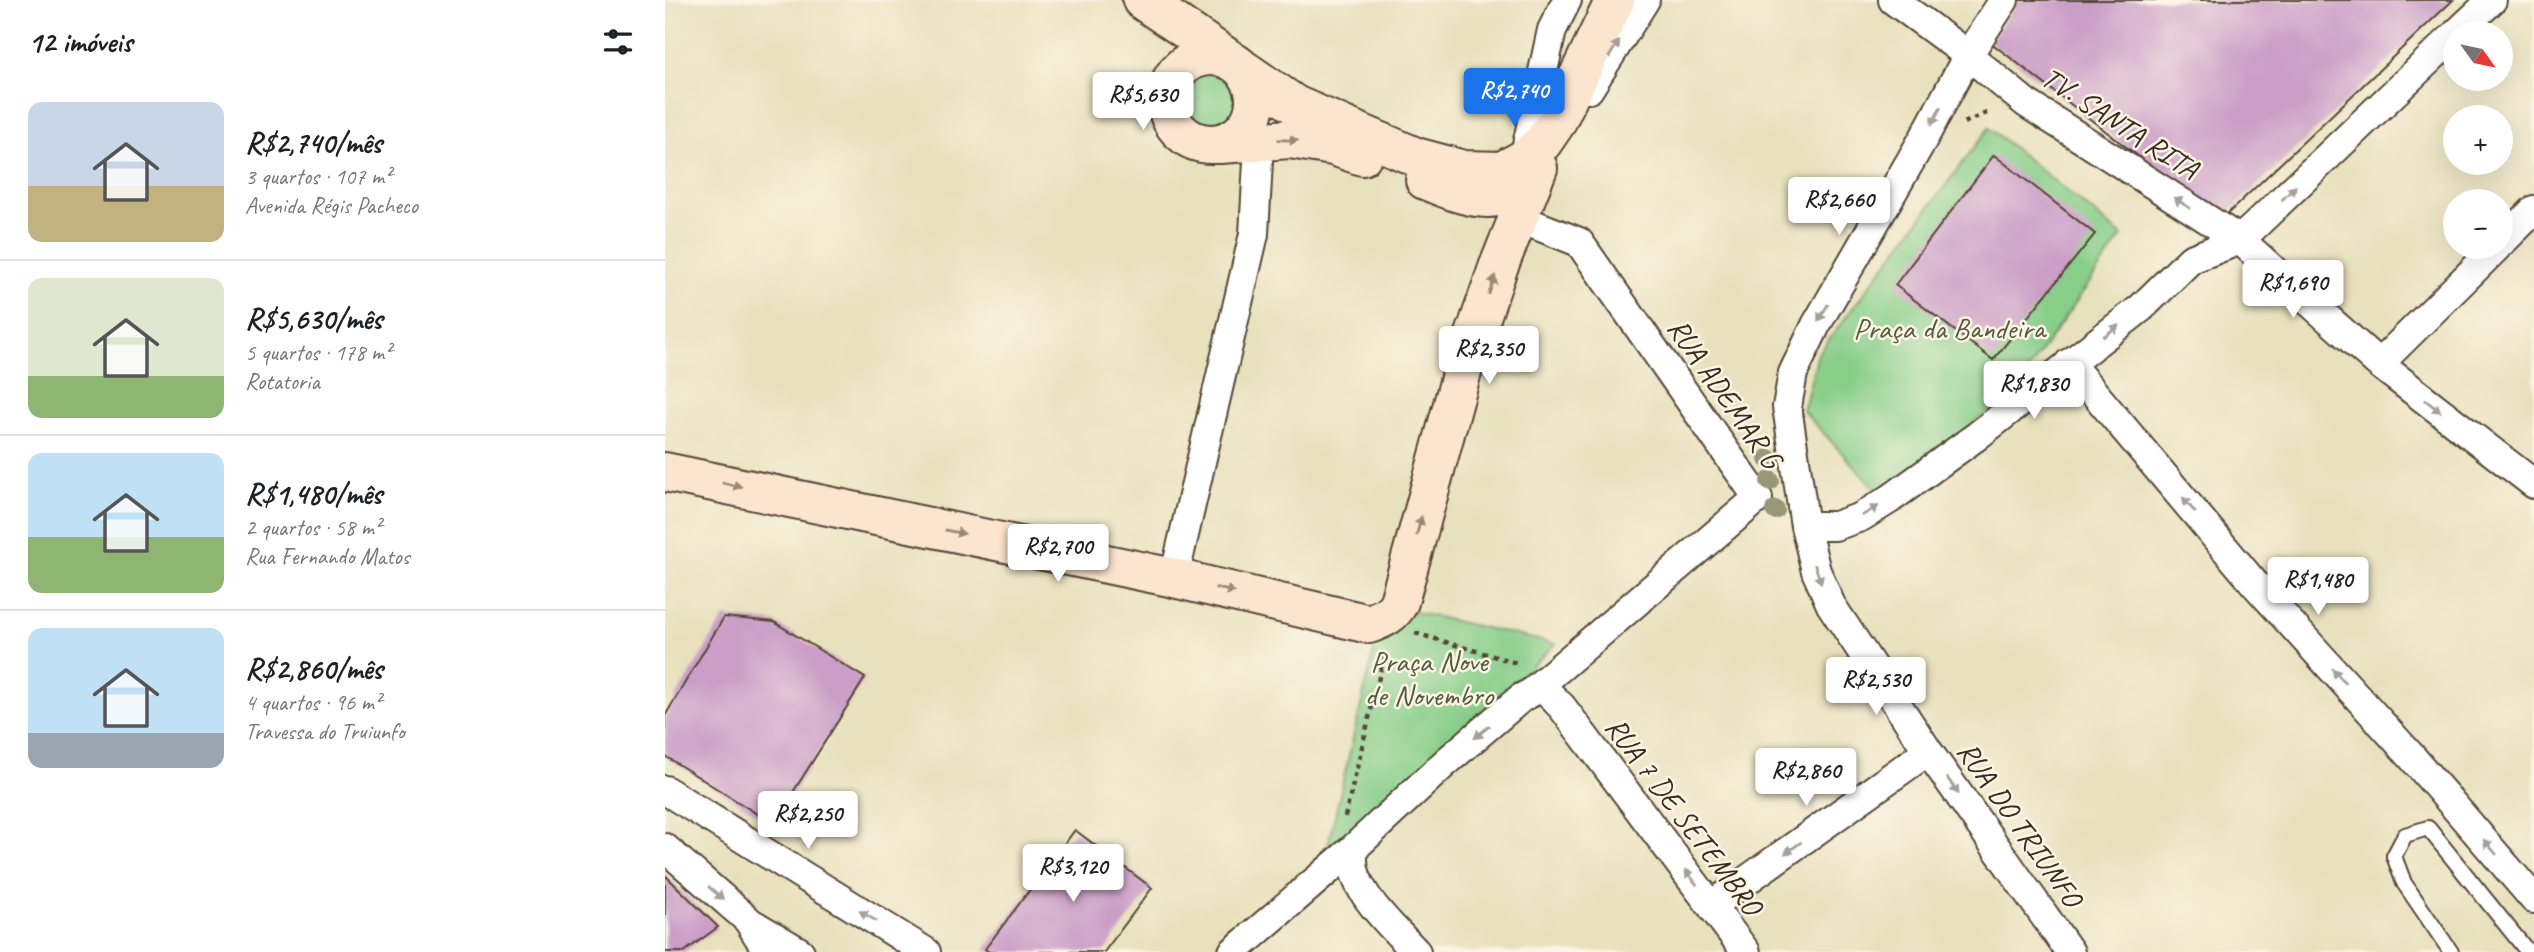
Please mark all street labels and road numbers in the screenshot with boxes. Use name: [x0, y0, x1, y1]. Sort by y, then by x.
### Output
street label: TV. SANTA RITA: [2034, 58, 2207, 189]
street label: RUA ADEMAR G: [1659, 311, 1792, 478]
street label: RUA 7 DE SETEMBRO: [1597, 709, 1773, 925]
street label: RUA DO TRIUNFO: [1949, 734, 2093, 917]

